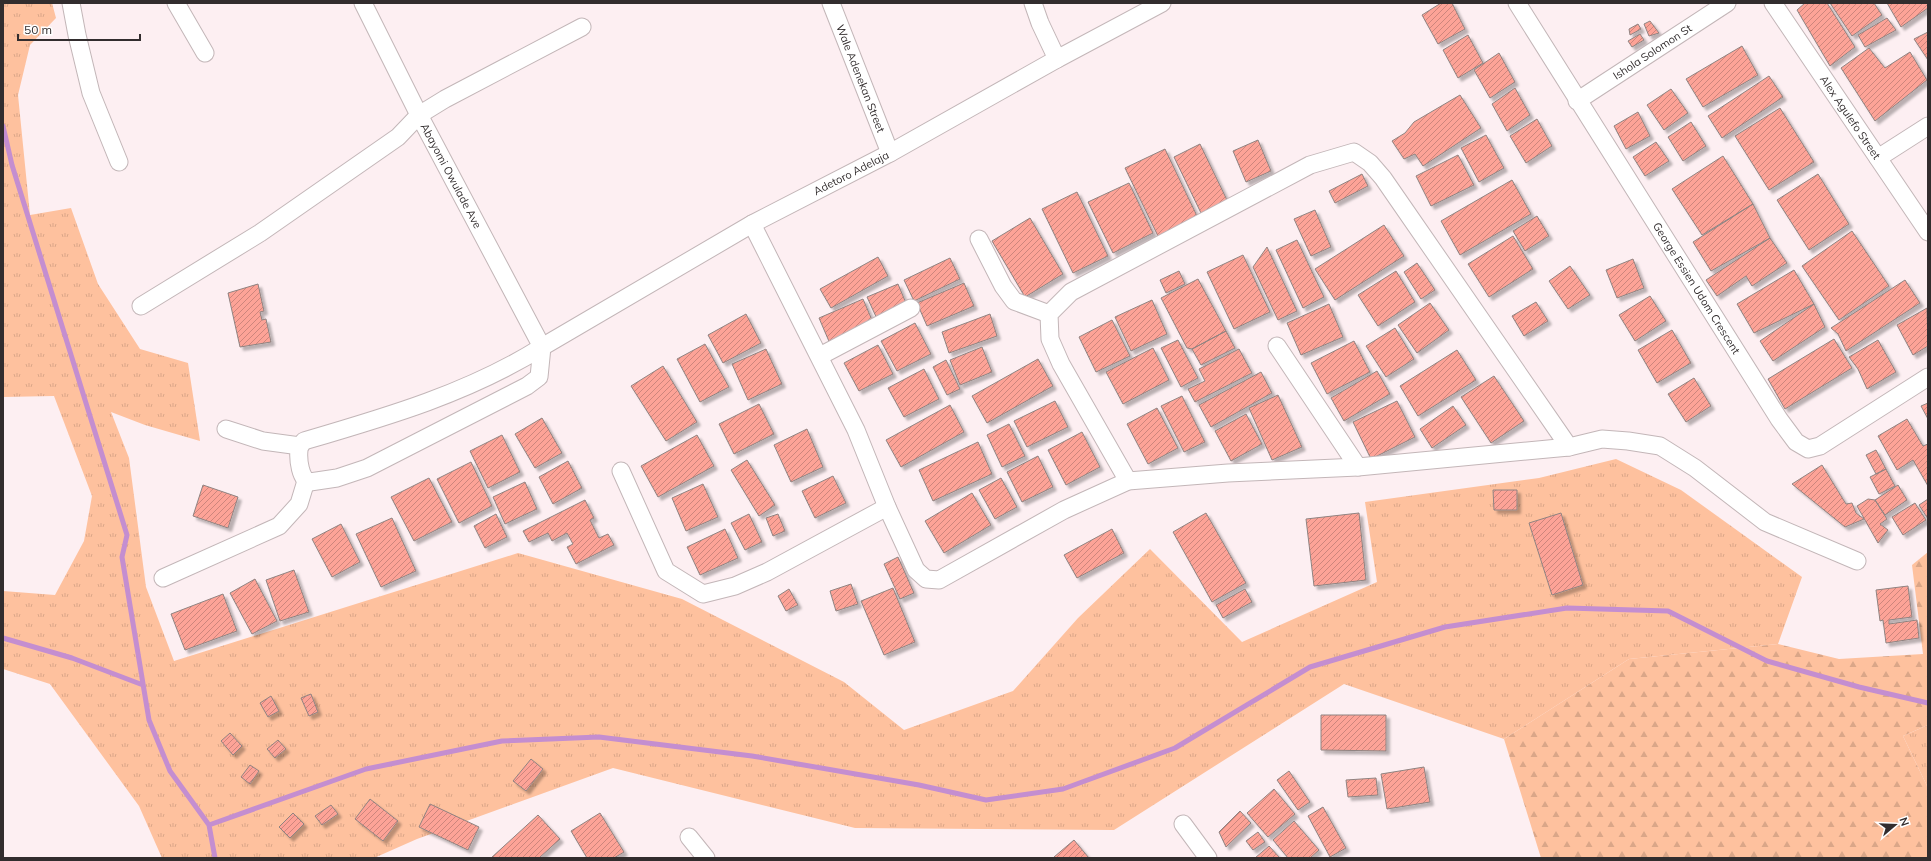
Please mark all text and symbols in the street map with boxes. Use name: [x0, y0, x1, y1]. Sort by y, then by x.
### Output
scale bar: [18, 16, 140, 42]
street label: Ishola Solomon St: [1610, 21, 1694, 83]
text: 50 m: [24, 22, 52, 37]
street label: Wale Adenekan Street: [833, 22, 888, 134]
street label: Alex Agulefo Street: [1817, 73, 1884, 162]
street label: Abayomi Owulade Ave: [418, 121, 485, 231]
street label: Adetoro Adelaja: [811, 148, 891, 198]
street label: George Essien Udom Crescent: [1650, 220, 1743, 357]
north arrow: [1875, 805, 1915, 845]
text: N: [1896, 816, 1912, 828]

